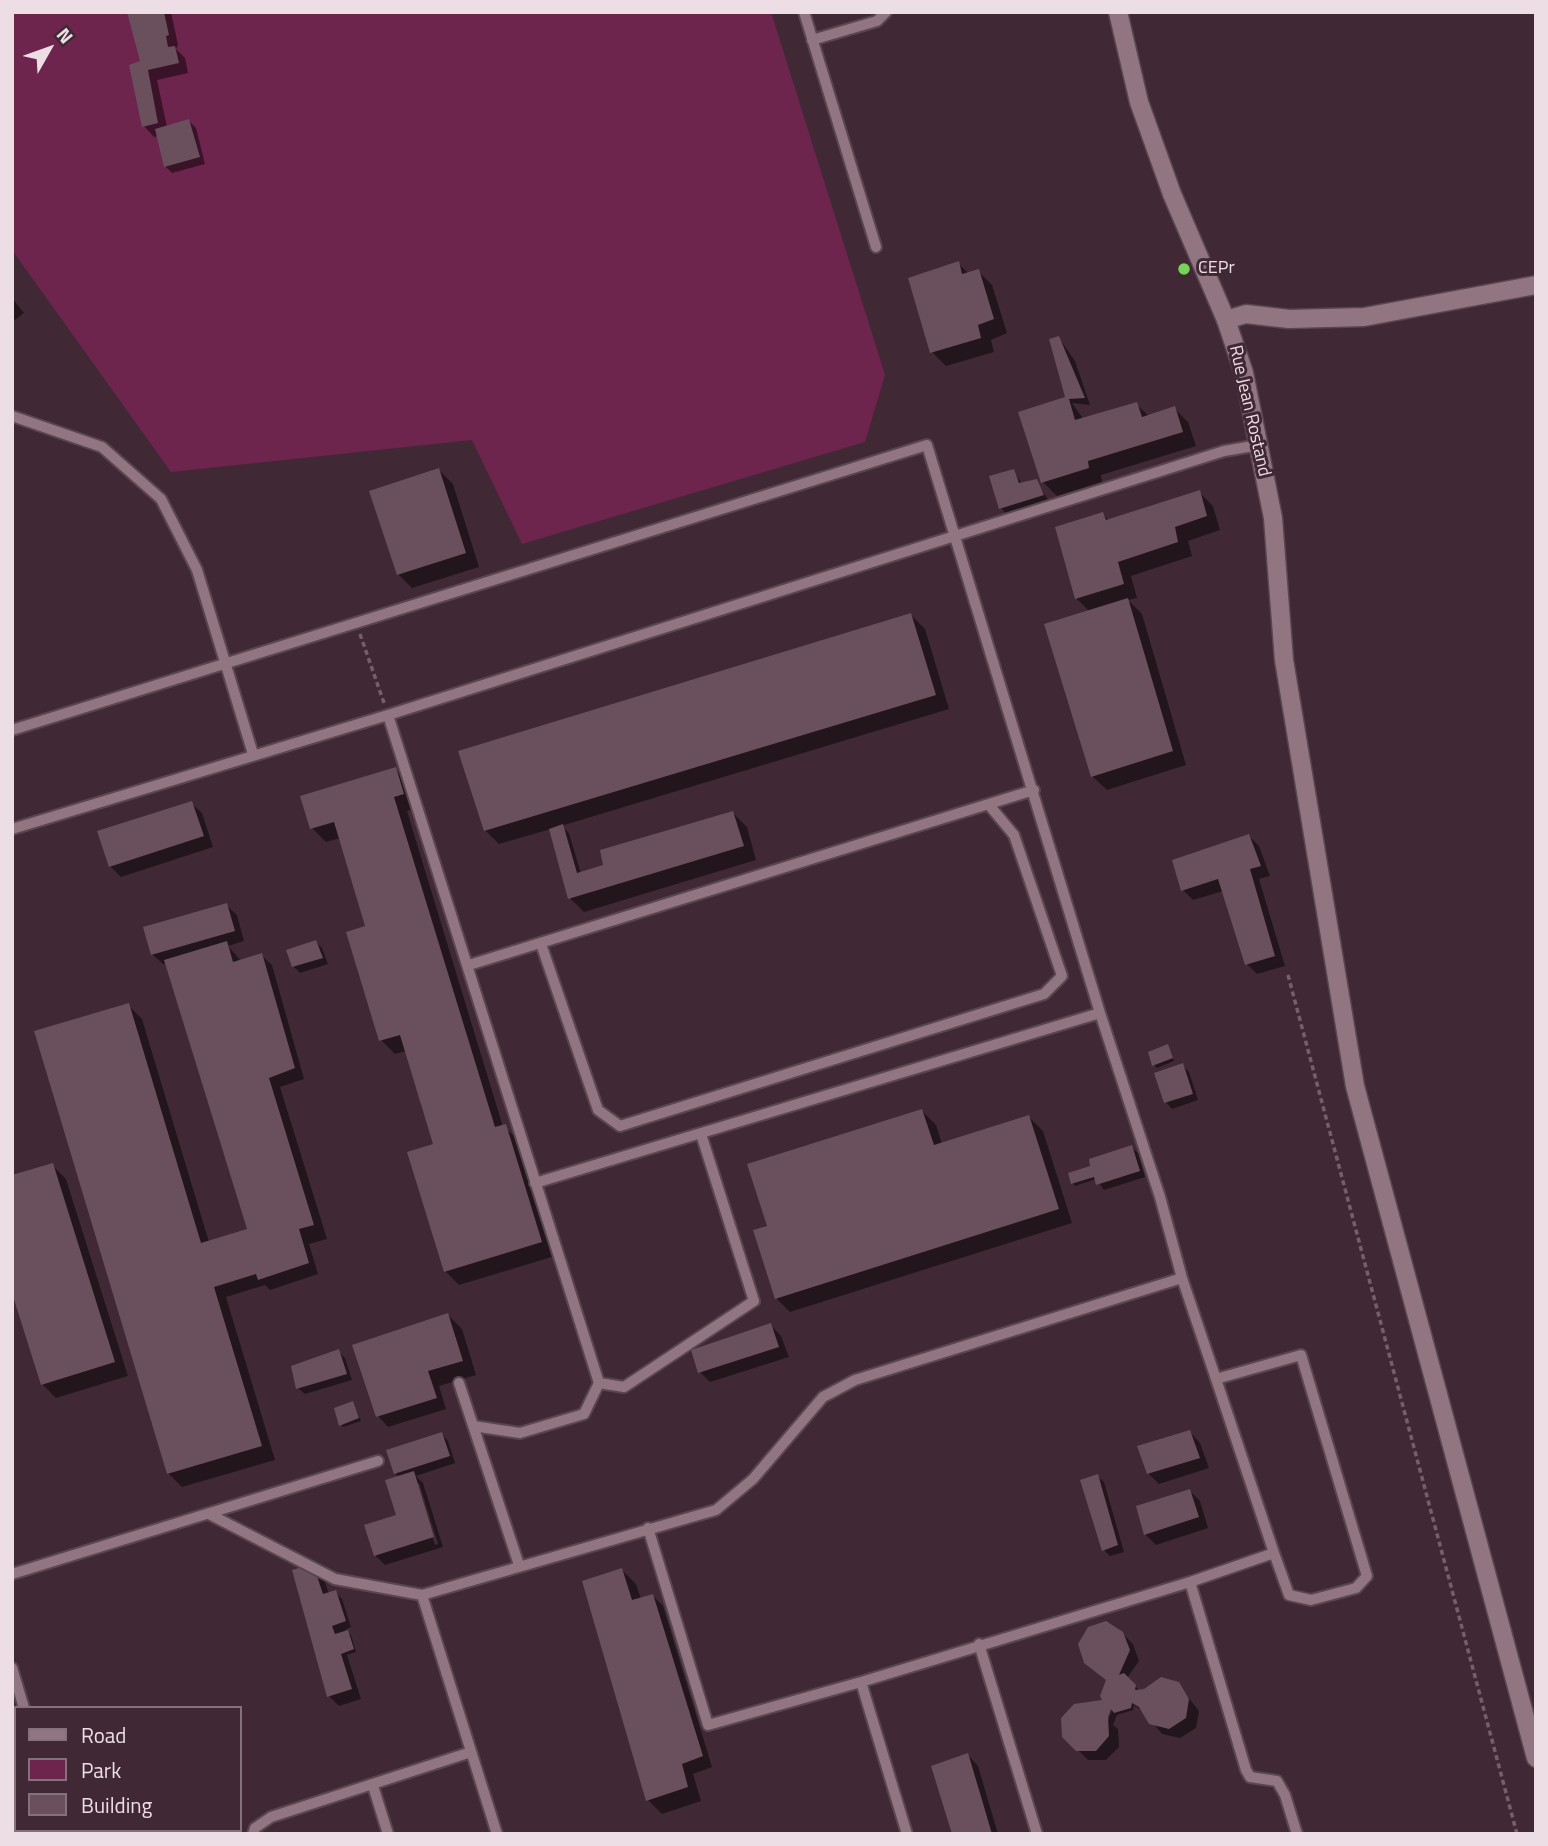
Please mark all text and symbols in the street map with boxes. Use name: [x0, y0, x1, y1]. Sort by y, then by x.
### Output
north arrow: [14, 14, 84, 84]
text: N: [50, 21, 81, 50]
place label: CEPr: [1198, 258, 1235, 280]
marker: CEPr: [1176, 261, 1192, 277]
street label: Rue Jean Rostand: [1223, 343, 1275, 479]
legend: [14, 1706, 242, 1832]
text: Road: [81, 1719, 126, 1751]
text: Park: [81, 1754, 121, 1786]
text: Building: [81, 1789, 152, 1821]

